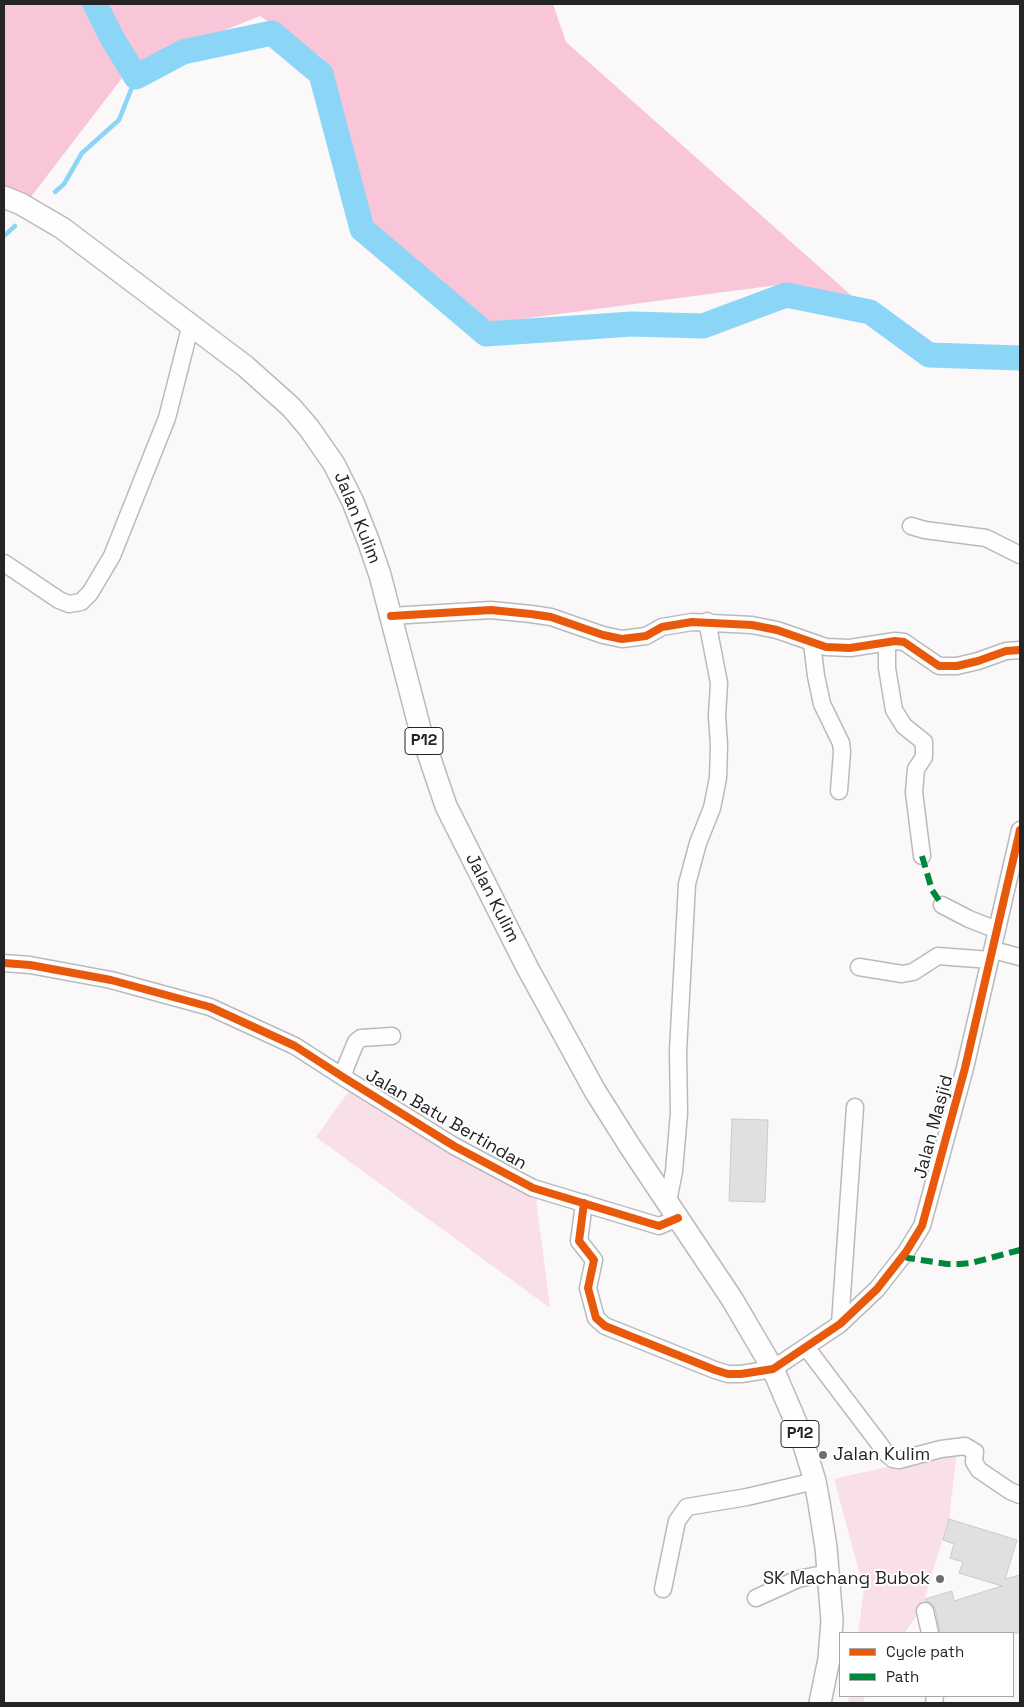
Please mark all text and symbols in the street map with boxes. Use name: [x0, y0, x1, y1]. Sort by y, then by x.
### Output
street label: Jalan Kulim: [329, 469, 385, 567]
road number: P12: [405, 728, 443, 754]
street label: Jalan Kulim: [460, 850, 524, 946]
street label: Jalan Batu Bertindan: [362, 1065, 530, 1175]
street label: Jalan Masjid: [910, 1073, 958, 1181]
road number: P12: [781, 1420, 819, 1448]
place label: Jalan Kulim: [833, 1444, 930, 1466]
marker: Jalan Kulim: [817, 1449, 829, 1461]
place label: SK Machang Bubok: [763, 1568, 930, 1590]
marker: SK Machang Bubok: [934, 1573, 946, 1585]
legend: [839, 1632, 1014, 1697]
text: Cycle path: [886, 1642, 964, 1661]
text: Path: [886, 1667, 919, 1686]

